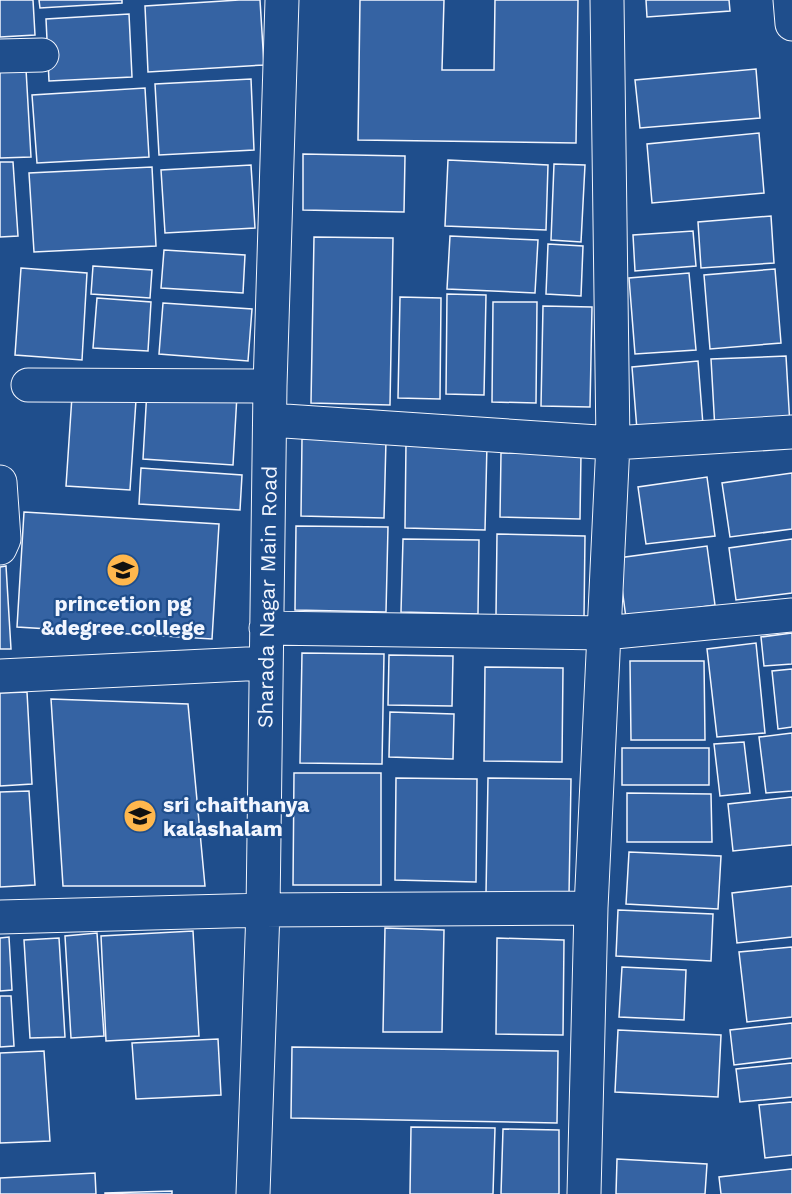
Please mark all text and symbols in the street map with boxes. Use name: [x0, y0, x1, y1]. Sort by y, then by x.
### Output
street label: Sharada Nagar Main Road: [252, 466, 282, 728]
school or university icon: princetion pg &degree college: [105, 552, 141, 588]
place label: princetion pg &degree college: [41, 591, 205, 640]
place label: sri chaithanya kalashalam: [163, 792, 310, 841]
school or university icon: sri chaithanya kalashalam: [122, 798, 158, 834]

